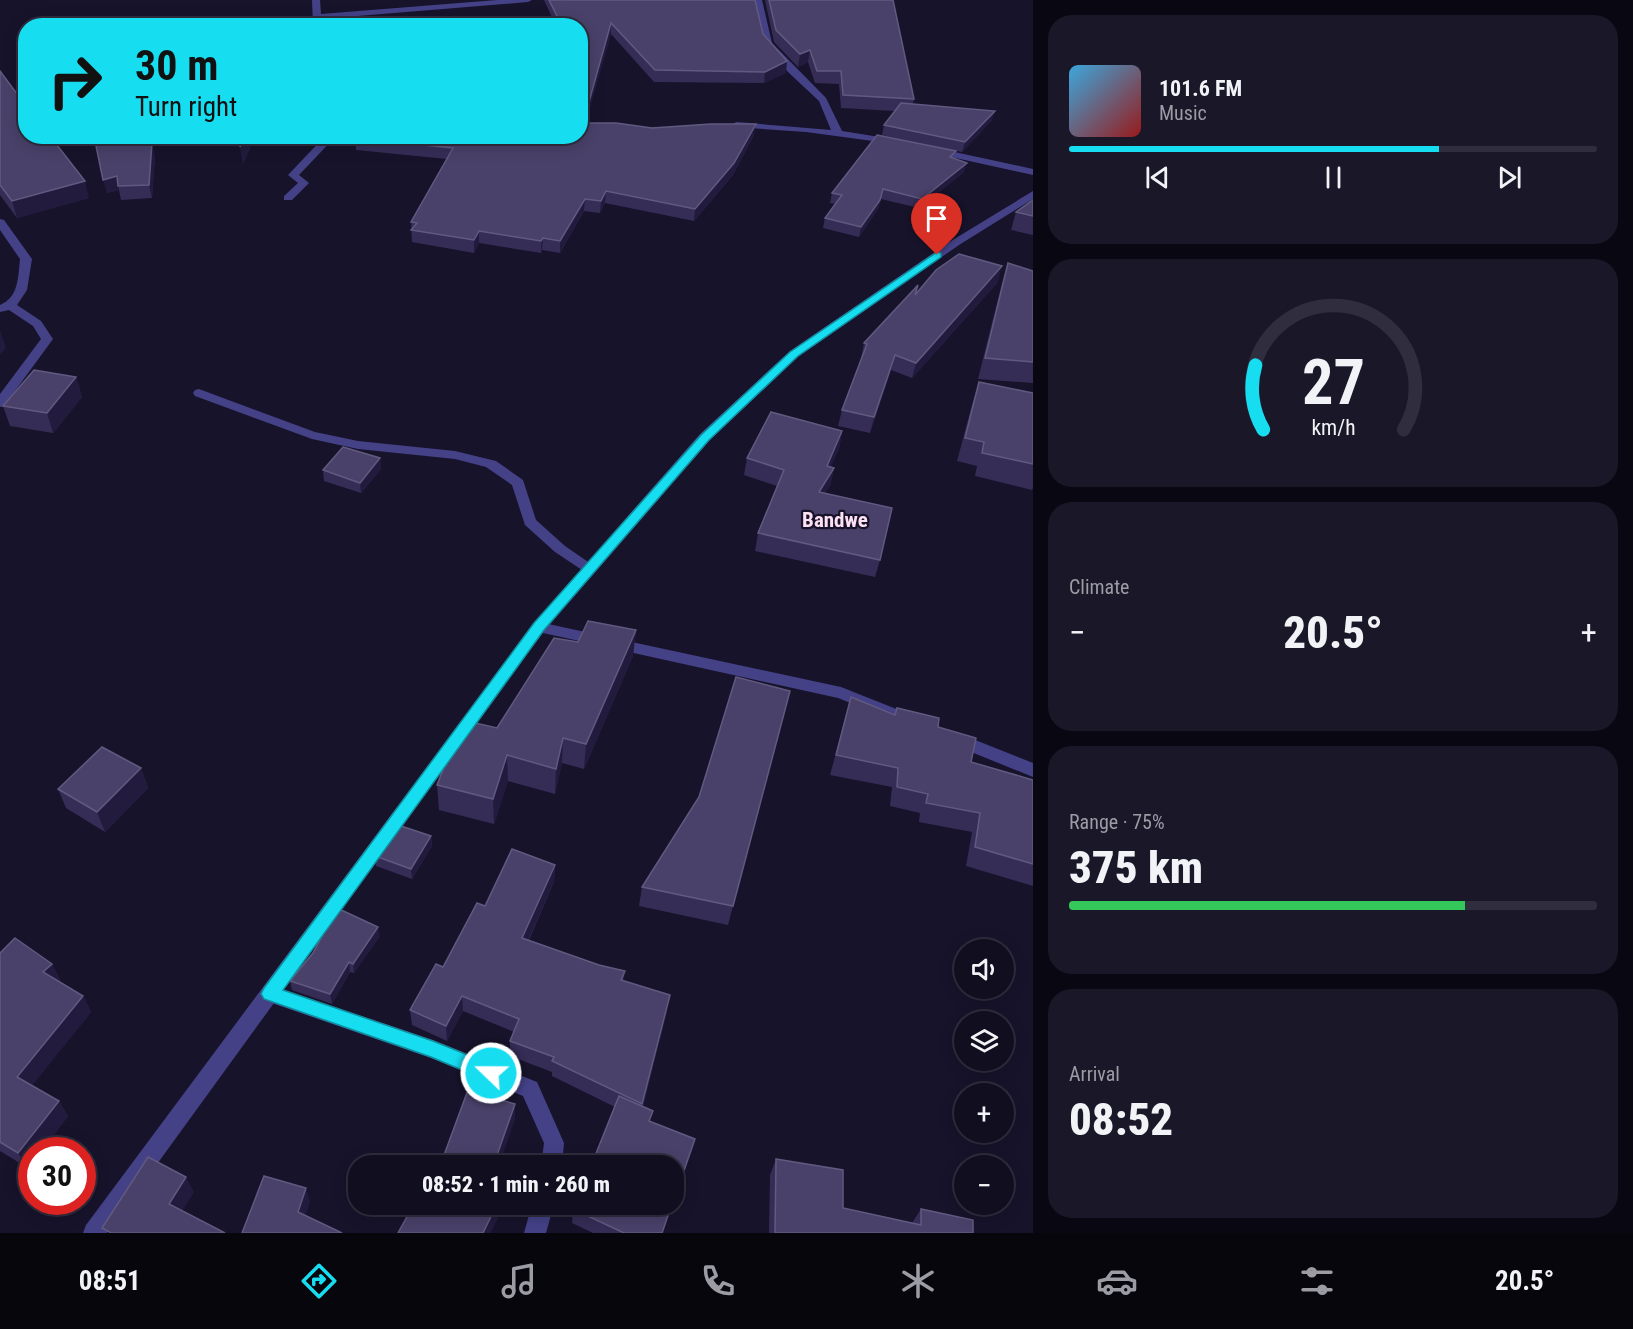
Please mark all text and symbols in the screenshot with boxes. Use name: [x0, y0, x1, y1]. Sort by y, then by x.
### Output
text: 30 m: [135, 41, 218, 90]
icon: right: [36, 42, 114, 120]
text: 101.6 FM: [1159, 76, 1242, 101]
text: Turn right: [135, 91, 237, 123]
text: Music: [1159, 101, 1207, 125]
icon: previous: [1141, 161, 1174, 194]
icon: pause: [1317, 161, 1350, 194]
icon: next: [1493, 161, 1526, 194]
pin: [911, 193, 962, 255]
icon: arrive: [920, 202, 953, 235]
text: 27: [1301, 346, 1365, 419]
text: km/h: [1311, 415, 1355, 440]
district label: Bandwe: [802, 508, 868, 532]
text: Climate: [1069, 575, 1129, 599]
text: 20.5°: [1283, 606, 1383, 659]
text: −: [1069, 613, 1086, 652]
text: +: [1581, 613, 1597, 652]
text: Range · 75%: [1069, 810, 1165, 834]
text: 375 km: [1069, 841, 1203, 894]
map controls: [954, 939, 1014, 1215]
button: sound: [954, 939, 1014, 999]
button: layers: [954, 1011, 1014, 1071]
position arrow: [459, 1041, 523, 1105]
text: Arrival: [1069, 1062, 1120, 1086]
button: +: [954, 1083, 1014, 1143]
text: 08:52: [1069, 1093, 1173, 1146]
speed limit sign: 30: [18, 1137, 96, 1215]
button: −: [954, 1155, 1014, 1215]
text: 08:52 · 1 min · 260 m: [422, 1172, 610, 1197]
icon: directions: [298, 1260, 340, 1302]
icon: music: [498, 1260, 540, 1302]
icon: phone: [697, 1260, 739, 1302]
icon: climate: [897, 1260, 939, 1302]
icon: car: [1096, 1260, 1138, 1302]
icon: filters: [1296, 1260, 1338, 1302]
text: 08:51: [79, 1265, 141, 1297]
text: 20.5°: [1495, 1265, 1554, 1297]

